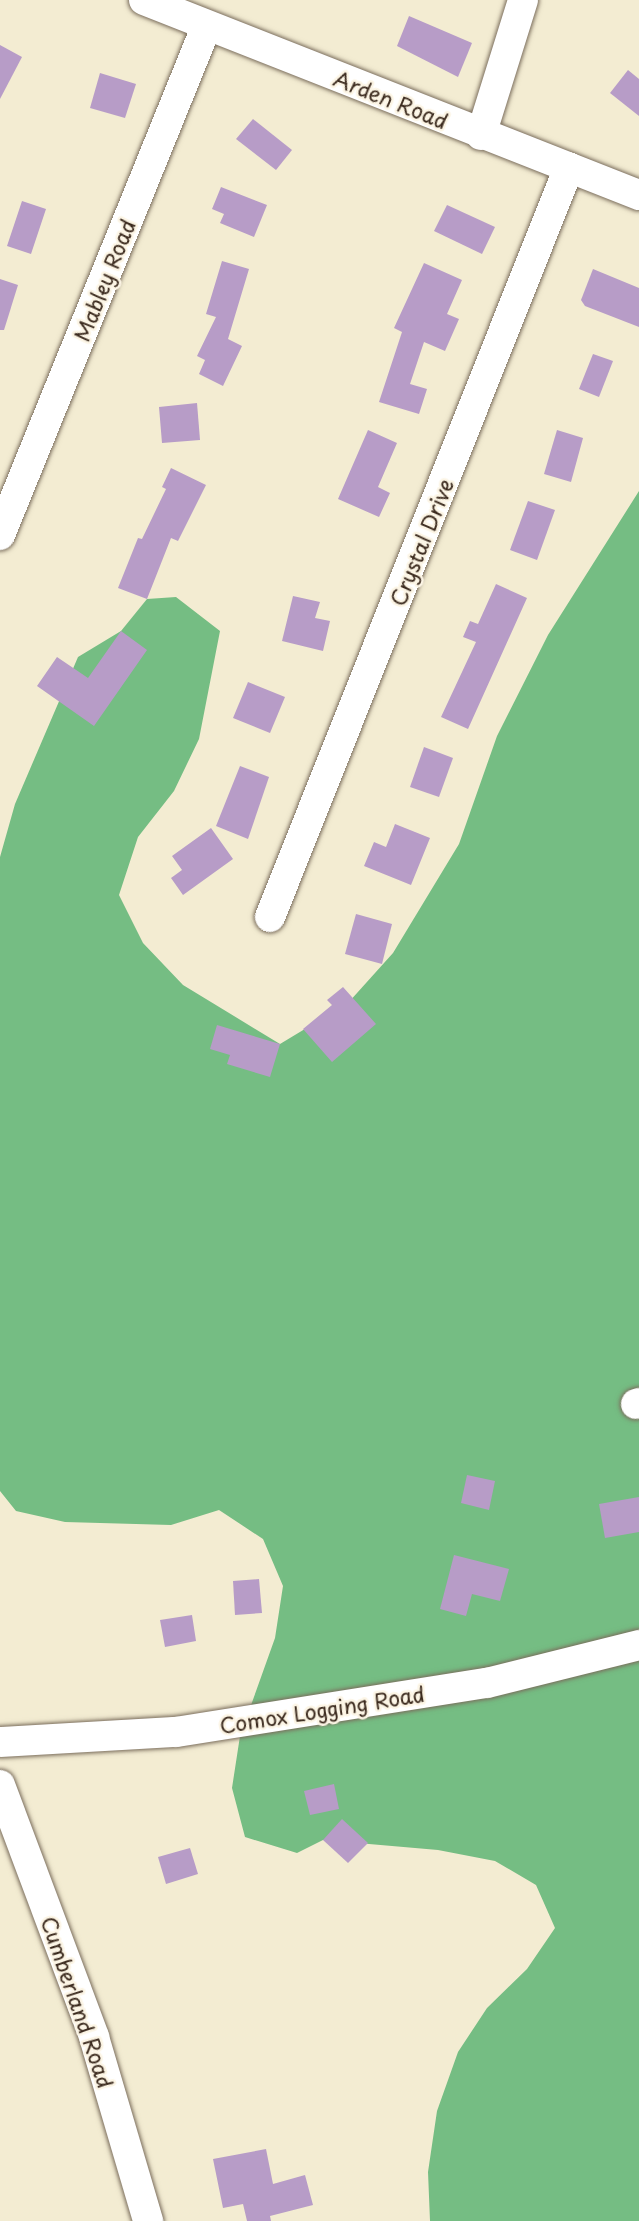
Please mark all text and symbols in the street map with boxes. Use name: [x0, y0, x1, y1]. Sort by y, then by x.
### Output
street label: Arden Road: [331, 65, 451, 133]
street label: Mabley Road: [68, 214, 140, 346]
street label: Crystal Drive: [384, 475, 458, 609]
street label: Comox Logging Road: [216, 1680, 428, 1738]
street label: Cumberland Road: [37, 1913, 119, 2091]

